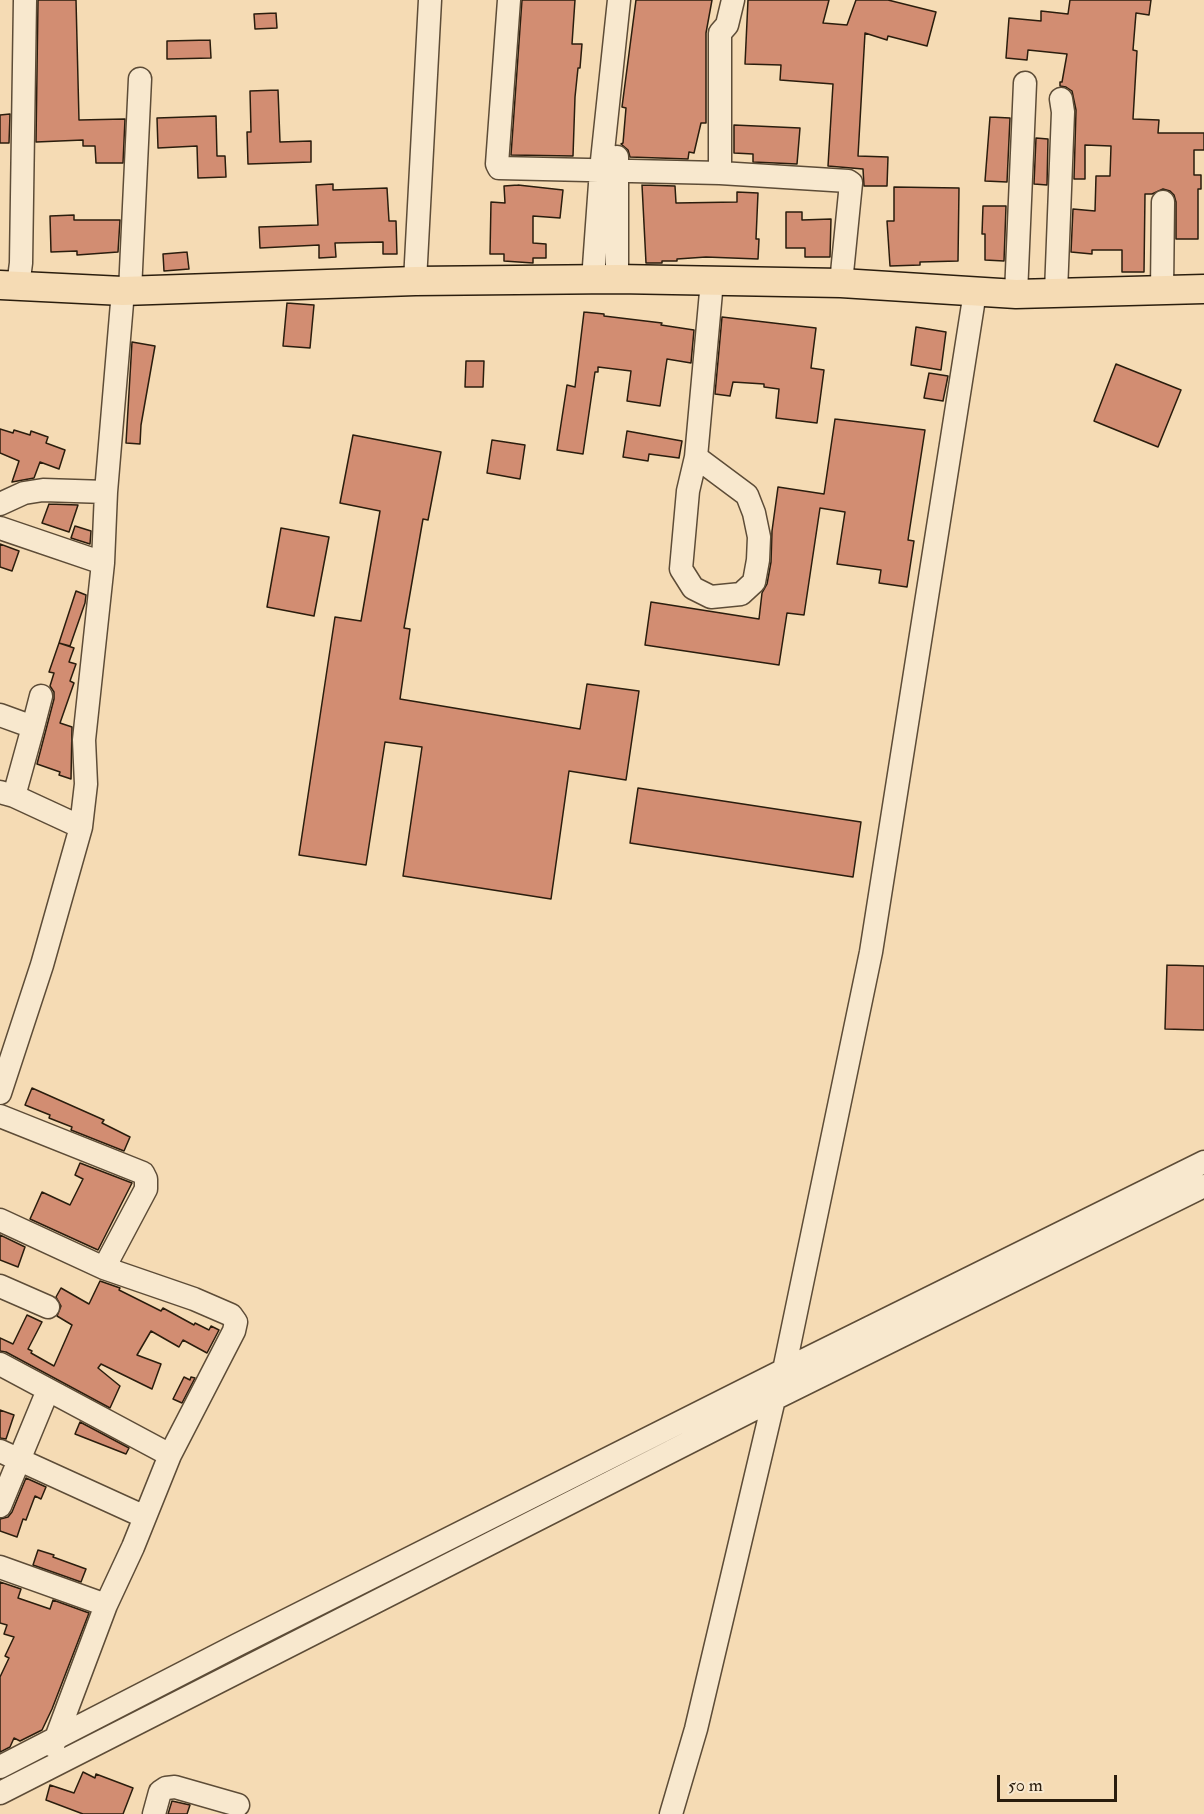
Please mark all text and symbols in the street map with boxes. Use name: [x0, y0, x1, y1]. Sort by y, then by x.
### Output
scale bar: [1000, 1763, 1120, 1801]
text: 50 m: [1008, 1774, 1043, 1797]

